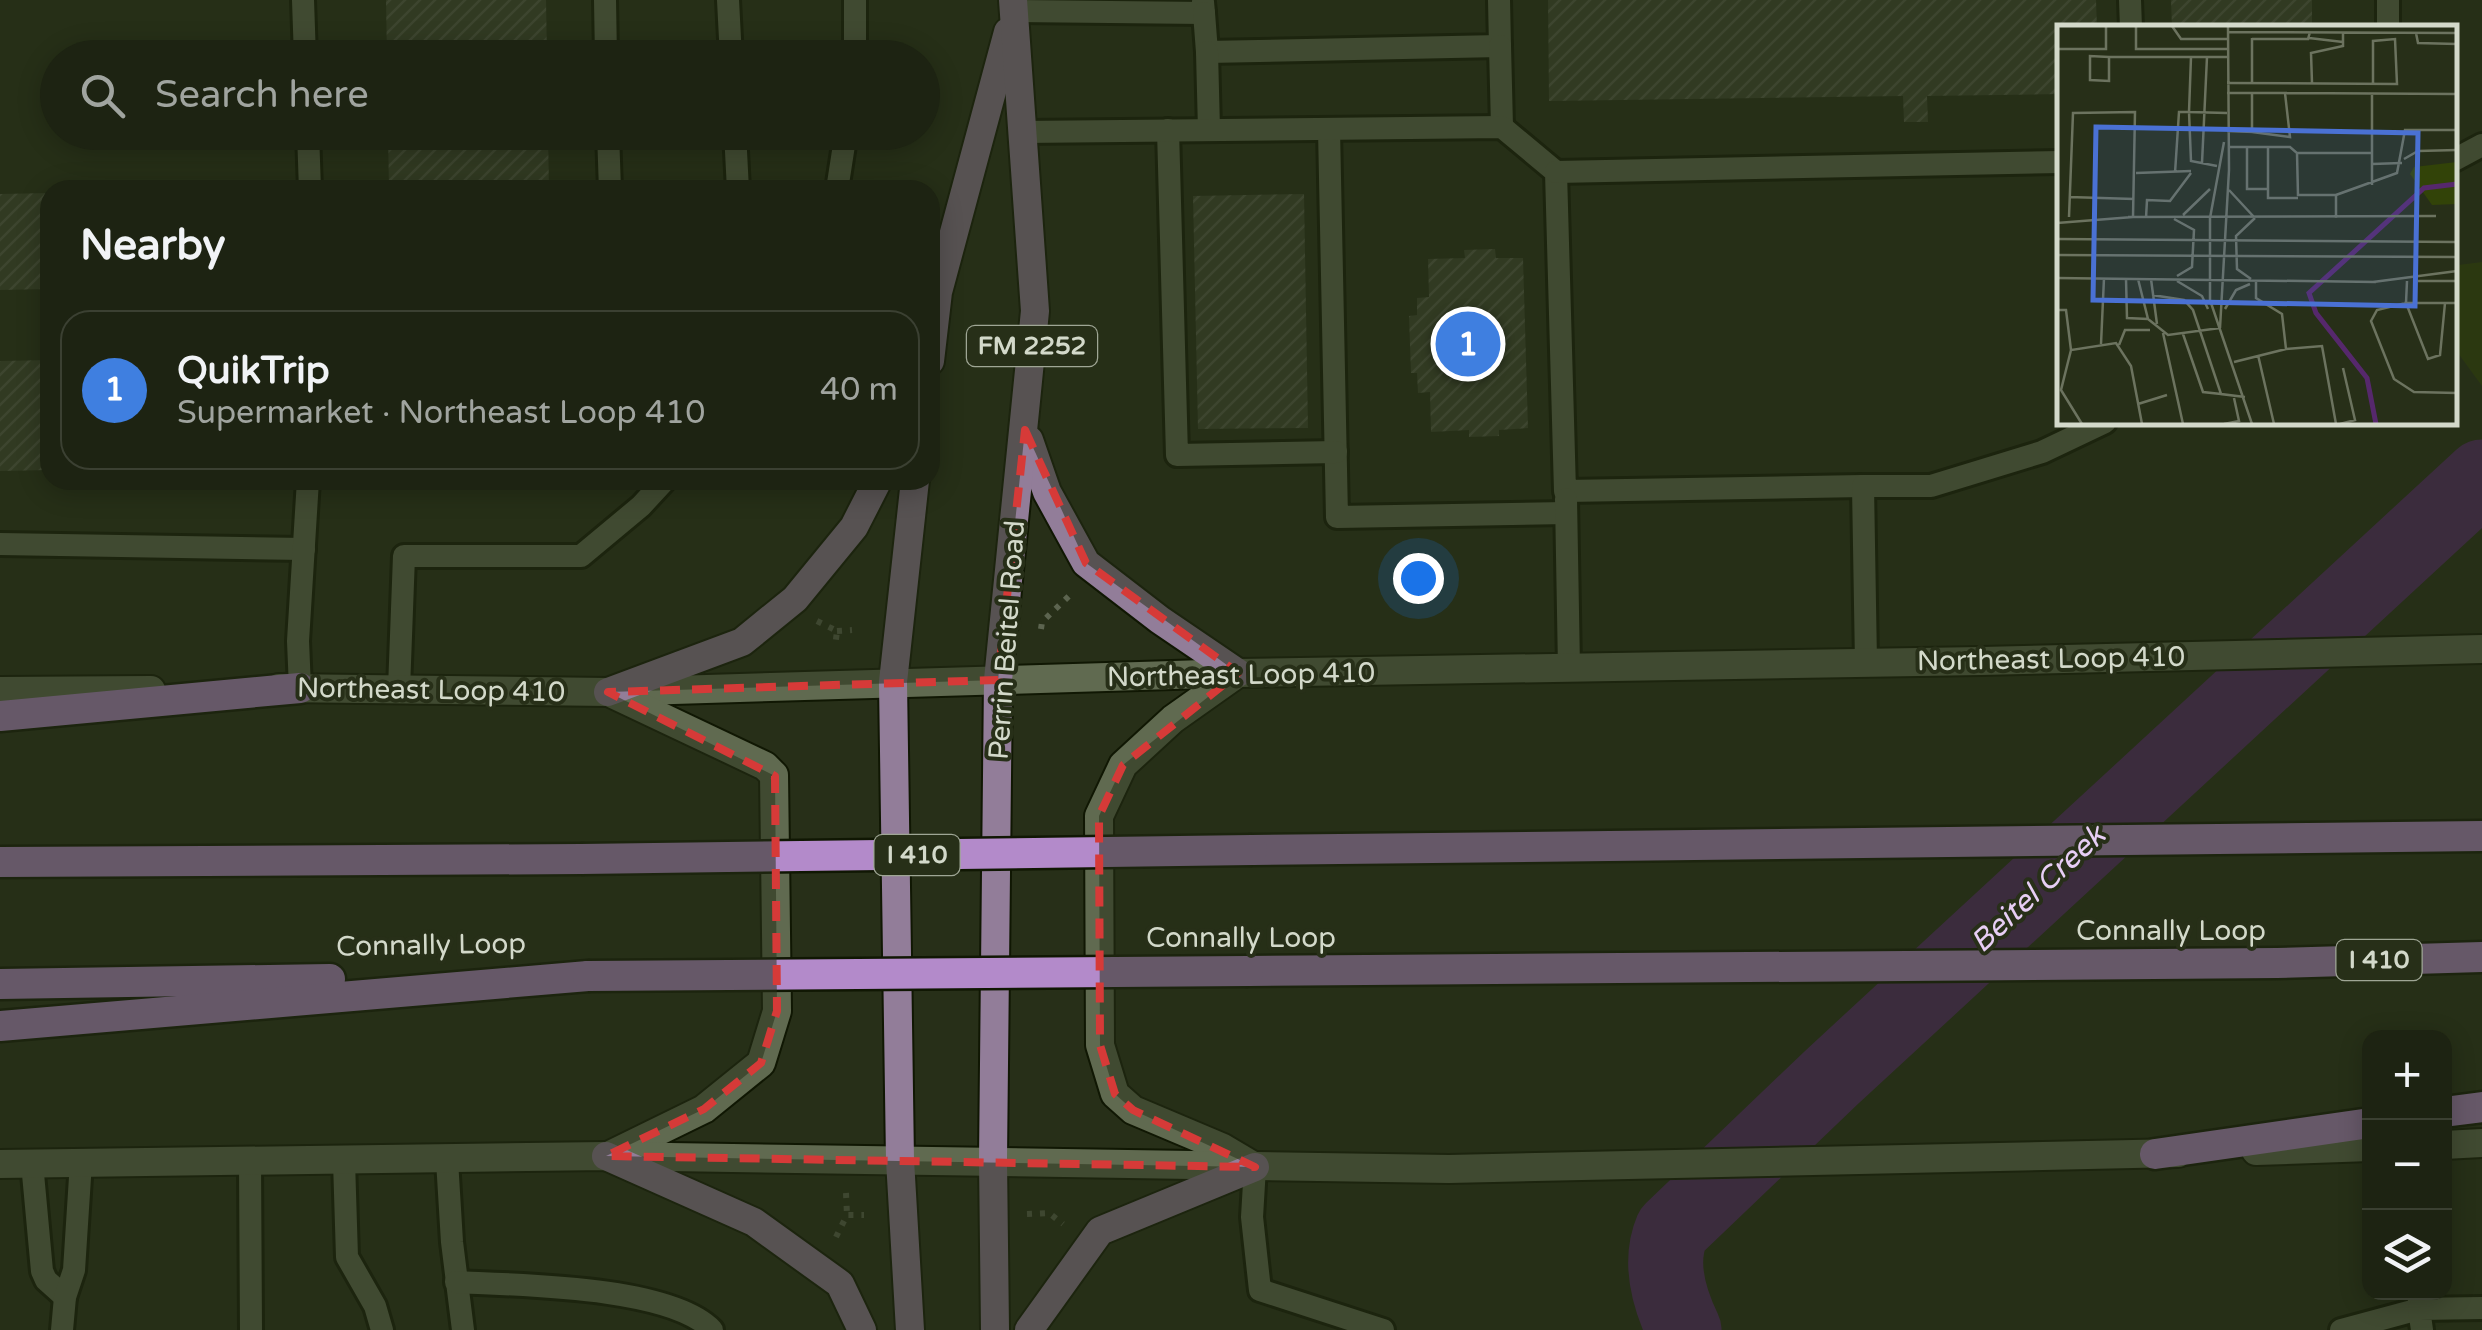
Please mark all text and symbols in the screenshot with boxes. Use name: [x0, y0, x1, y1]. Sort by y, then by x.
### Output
inset map: [2057, 25, 2457, 425]
search box: [40, 40, 940, 150]
icon: search: [75, 68, 130, 123]
text: Search here: [155, 72, 369, 118]
text: Nearby: [80, 220, 225, 271]
pin: 1: [1436, 306, 1500, 382]
road number: FM 2252: [967, 326, 1097, 366]
text: QuikTrip: [177, 348, 330, 394]
text: 1: [104, 371, 125, 409]
text: 40 m: [820, 371, 898, 409]
text: Supermarket · Northeast Loop 410: [177, 394, 705, 432]
street label: Perrin Beitel Road: [982, 519, 1032, 761]
your location: [1393, 553, 1444, 604]
street label: Northeast Loop 410: [1917, 640, 2185, 678]
street label: Northeast Loop 410: [1107, 656, 1375, 694]
street label: Northeast Loop 410: [297, 671, 565, 709]
water label: Beitel Creek: [1963, 815, 2115, 961]
road number: I 410: [874, 835, 960, 875]
street label: Connally Loop: [2076, 914, 2266, 948]
street label: Connally Loop: [1146, 921, 1336, 955]
street label: Connally Loop: [336, 926, 526, 964]
road number: I 410: [2336, 940, 2422, 980]
map controls: [2362, 1030, 2452, 1300]
button: +: [2362, 1030, 2452, 1120]
button: −: [2362, 1120, 2452, 1210]
button: layers: [2362, 1210, 2452, 1300]

